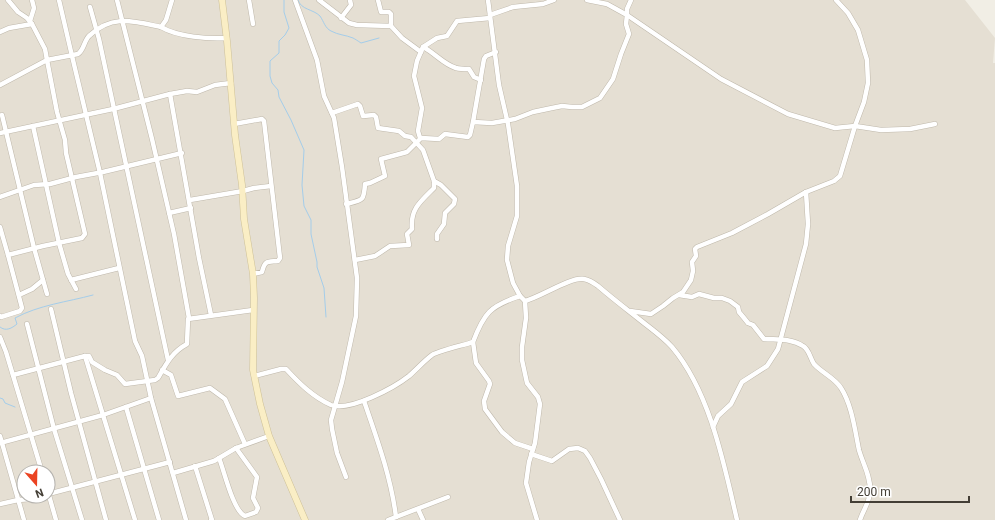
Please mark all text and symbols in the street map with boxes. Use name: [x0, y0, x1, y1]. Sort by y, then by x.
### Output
north arrow: [16, 464, 56, 504]
scale bar: [851, 478, 969, 504]
text: N: [33, 485, 45, 500]
text: 200 m: [857, 485, 891, 499]

